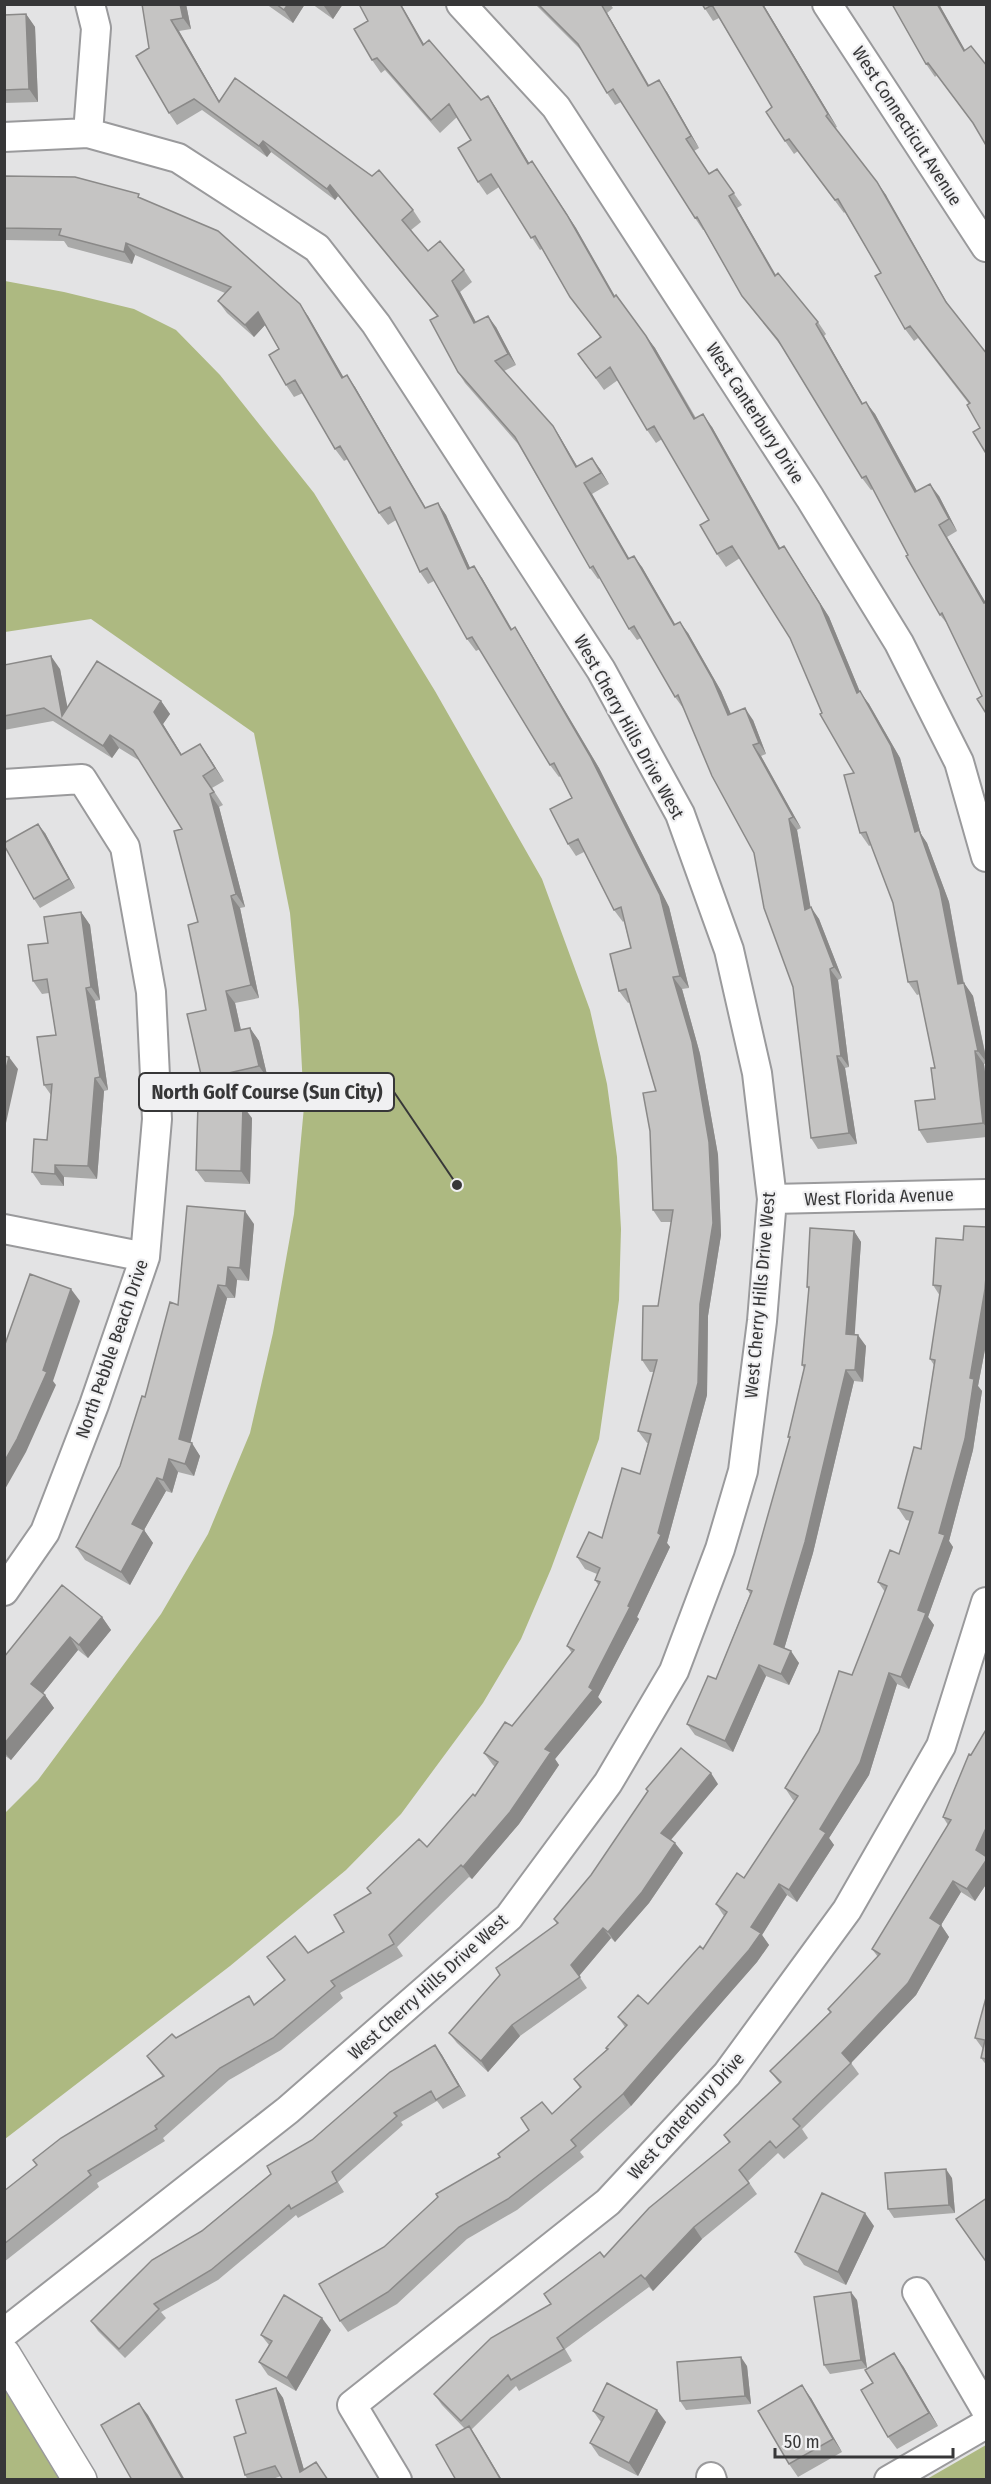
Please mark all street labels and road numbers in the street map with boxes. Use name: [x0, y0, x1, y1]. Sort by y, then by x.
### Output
street label: West Connecticut Avenue: [847, 42, 967, 210]
street label: West Canterbury Drive: [701, 338, 809, 488]
street label: West Cherry Hills Drive West: [569, 631, 689, 823]
street label: West Florida Avenue: [804, 1183, 954, 1211]
street label: West Cherry Hills Drive West: [740, 1191, 780, 1399]
street label: North Pebble Beach Drive: [71, 1256, 153, 1441]
street label: West Cherry Hills Drive West: [344, 1909, 512, 2064]
street label: West Canterbury Drive: [623, 2048, 749, 2184]

